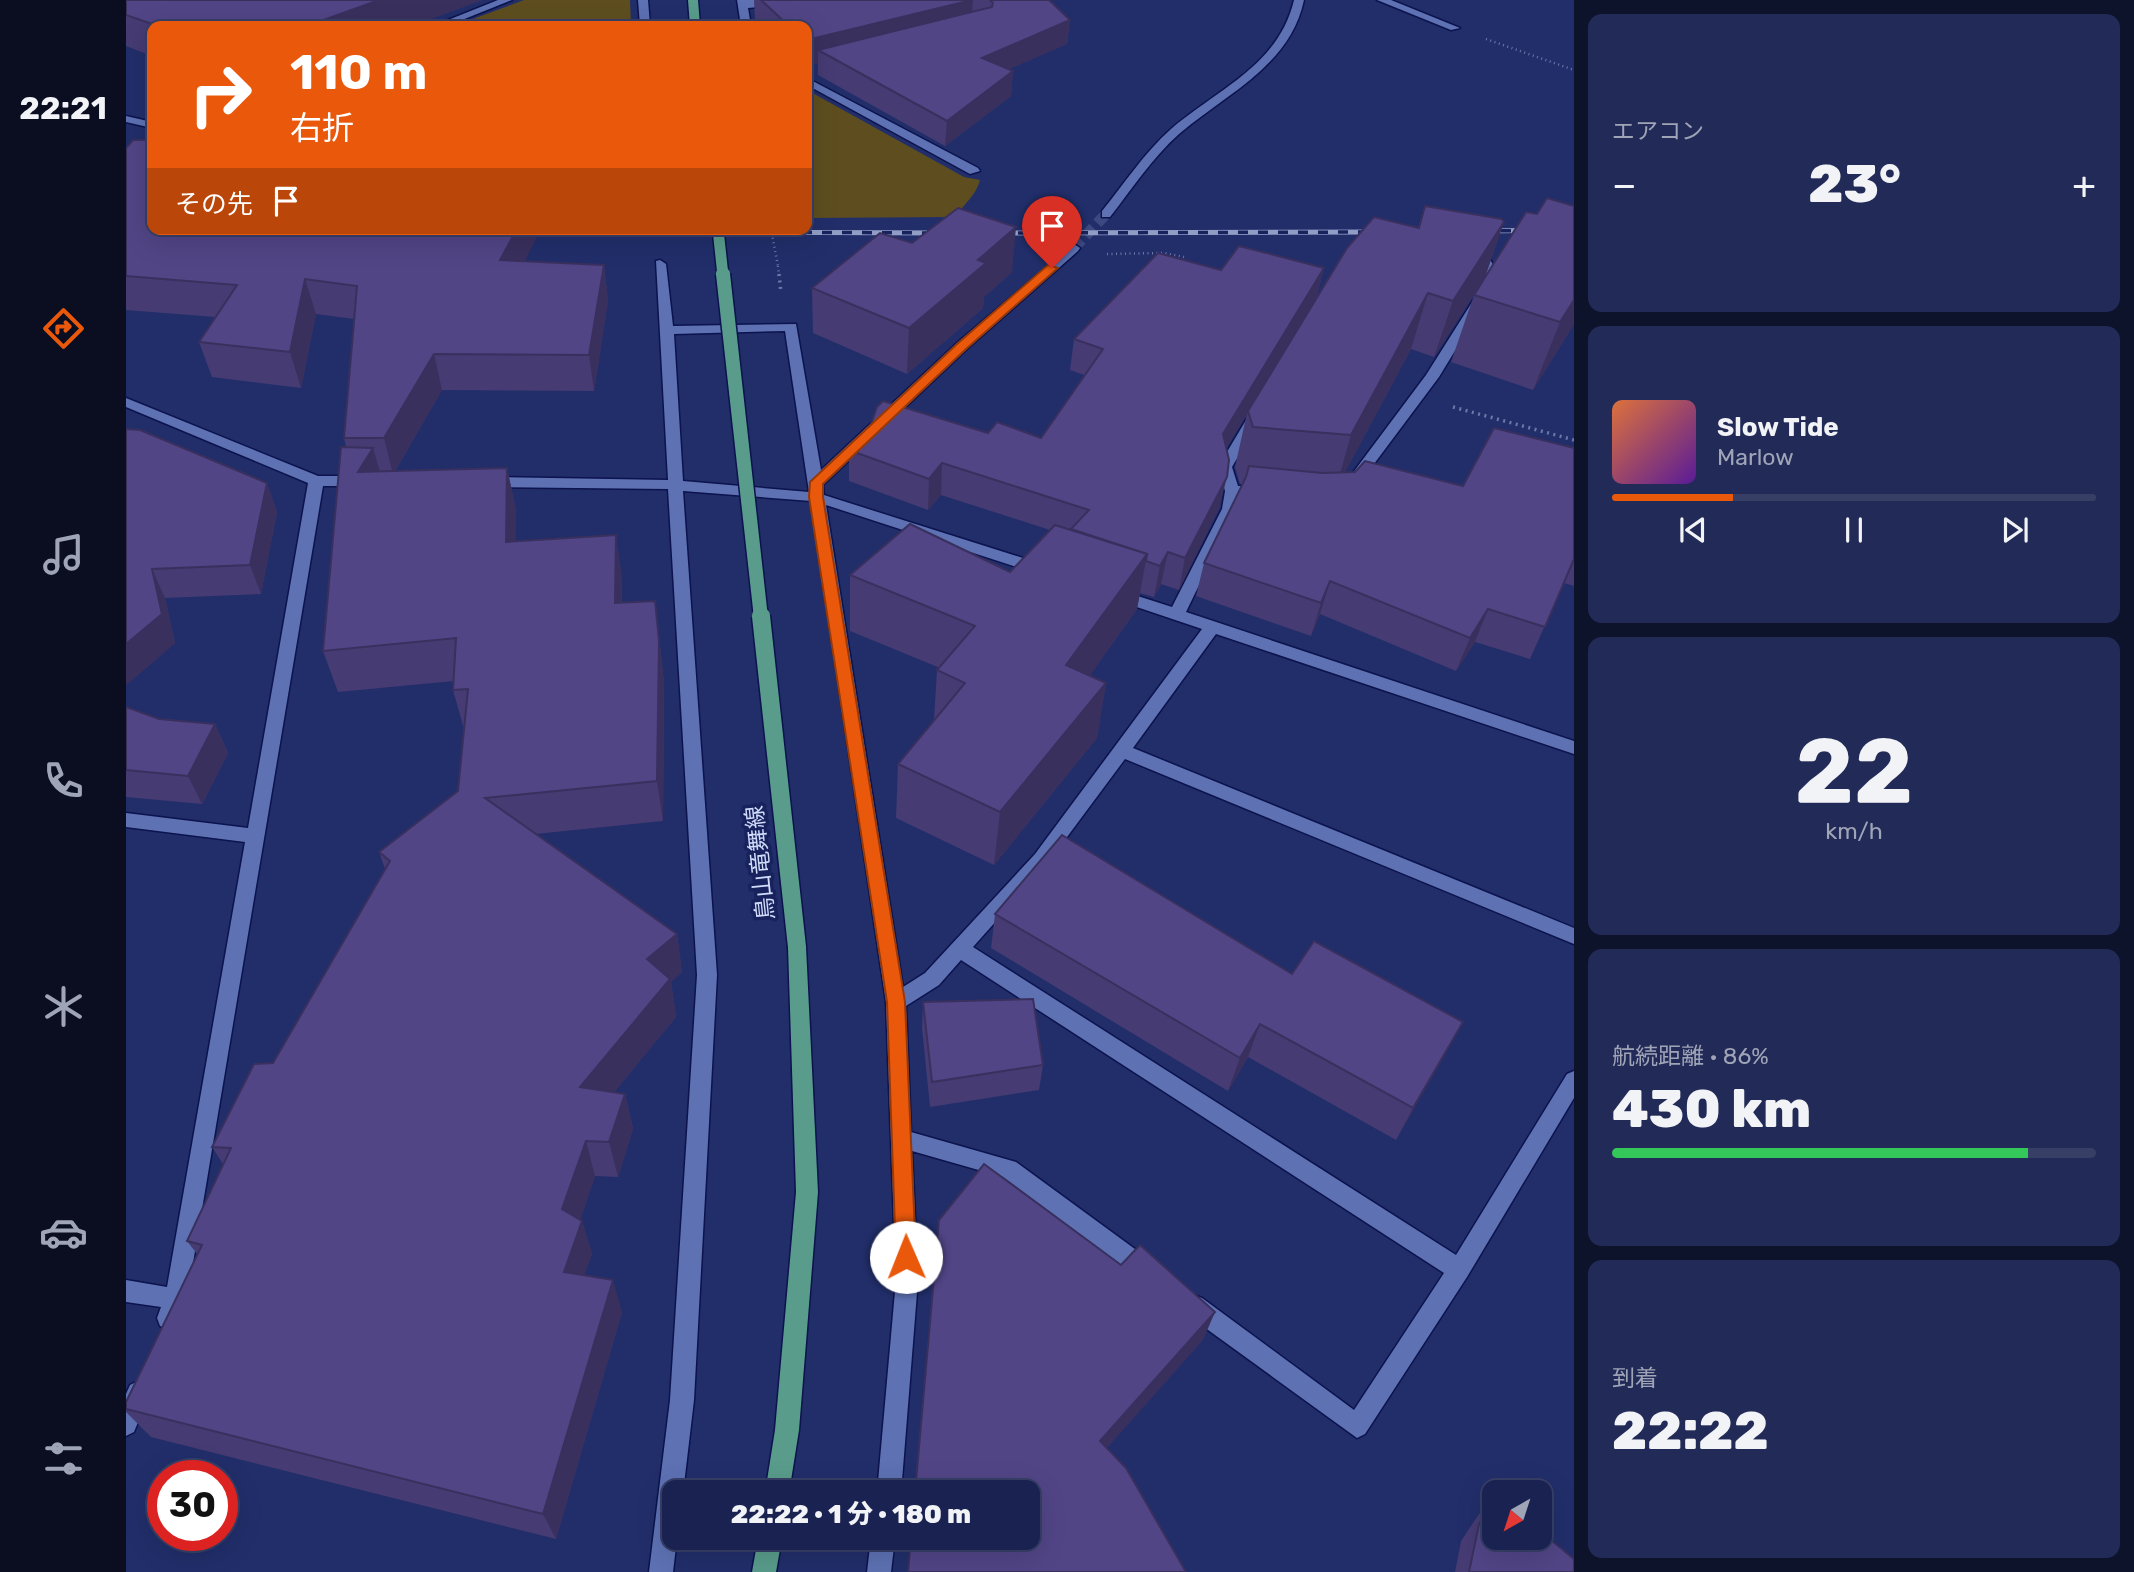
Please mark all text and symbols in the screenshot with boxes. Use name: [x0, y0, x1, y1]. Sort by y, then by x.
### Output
text: 110 m: [290, 43, 427, 101]
icon: right: [175, 49, 266, 140]
text: 22:21: [19, 89, 107, 127]
text: 右折: [290, 109, 354, 147]
text: エアコン: [1612, 117, 1704, 145]
text: 23°: [1808, 153, 1901, 215]
text: −: [1612, 162, 1637, 208]
text: +: [2072, 162, 2096, 208]
icon: arrive: [267, 182, 305, 220]
text: その先: [175, 189, 253, 220]
pin: [1022, 196, 1082, 268]
icon: arrive: [1033, 207, 1071, 245]
icon: directions: [39, 304, 88, 353]
text: Slow Tide: [1717, 412, 1839, 443]
text: Marlow: [1717, 443, 1794, 471]
icon: previous: [1674, 511, 1712, 549]
icon: pause: [1835, 511, 1873, 549]
icon: next: [1996, 511, 2034, 549]
icon: music: [39, 530, 88, 579]
text: 22: [1795, 717, 1913, 825]
icon: phone: [39, 756, 88, 805]
street label: 鳥山竜舞線: [740, 804, 780, 922]
text: km/h: [1825, 817, 1883, 845]
icon: climate: [39, 982, 88, 1031]
text: 航続距離 · 86%: [1612, 1042, 1769, 1070]
text: 430 km: [1612, 1078, 1811, 1140]
icon: car: [39, 1208, 88, 1257]
position arrow: [869, 1220, 943, 1294]
text: 到着: [1612, 1364, 1658, 1392]
text: 22:22: [1612, 1400, 1769, 1462]
icon: filters: [39, 1434, 88, 1483]
speed limit sign: 30: [147, 1460, 238, 1551]
north arrow: [1482, 1480, 1552, 1550]
map controls: [1482, 1480, 1552, 1550]
text: 22:22 · 1 分 · 180 m: [731, 1499, 971, 1530]

